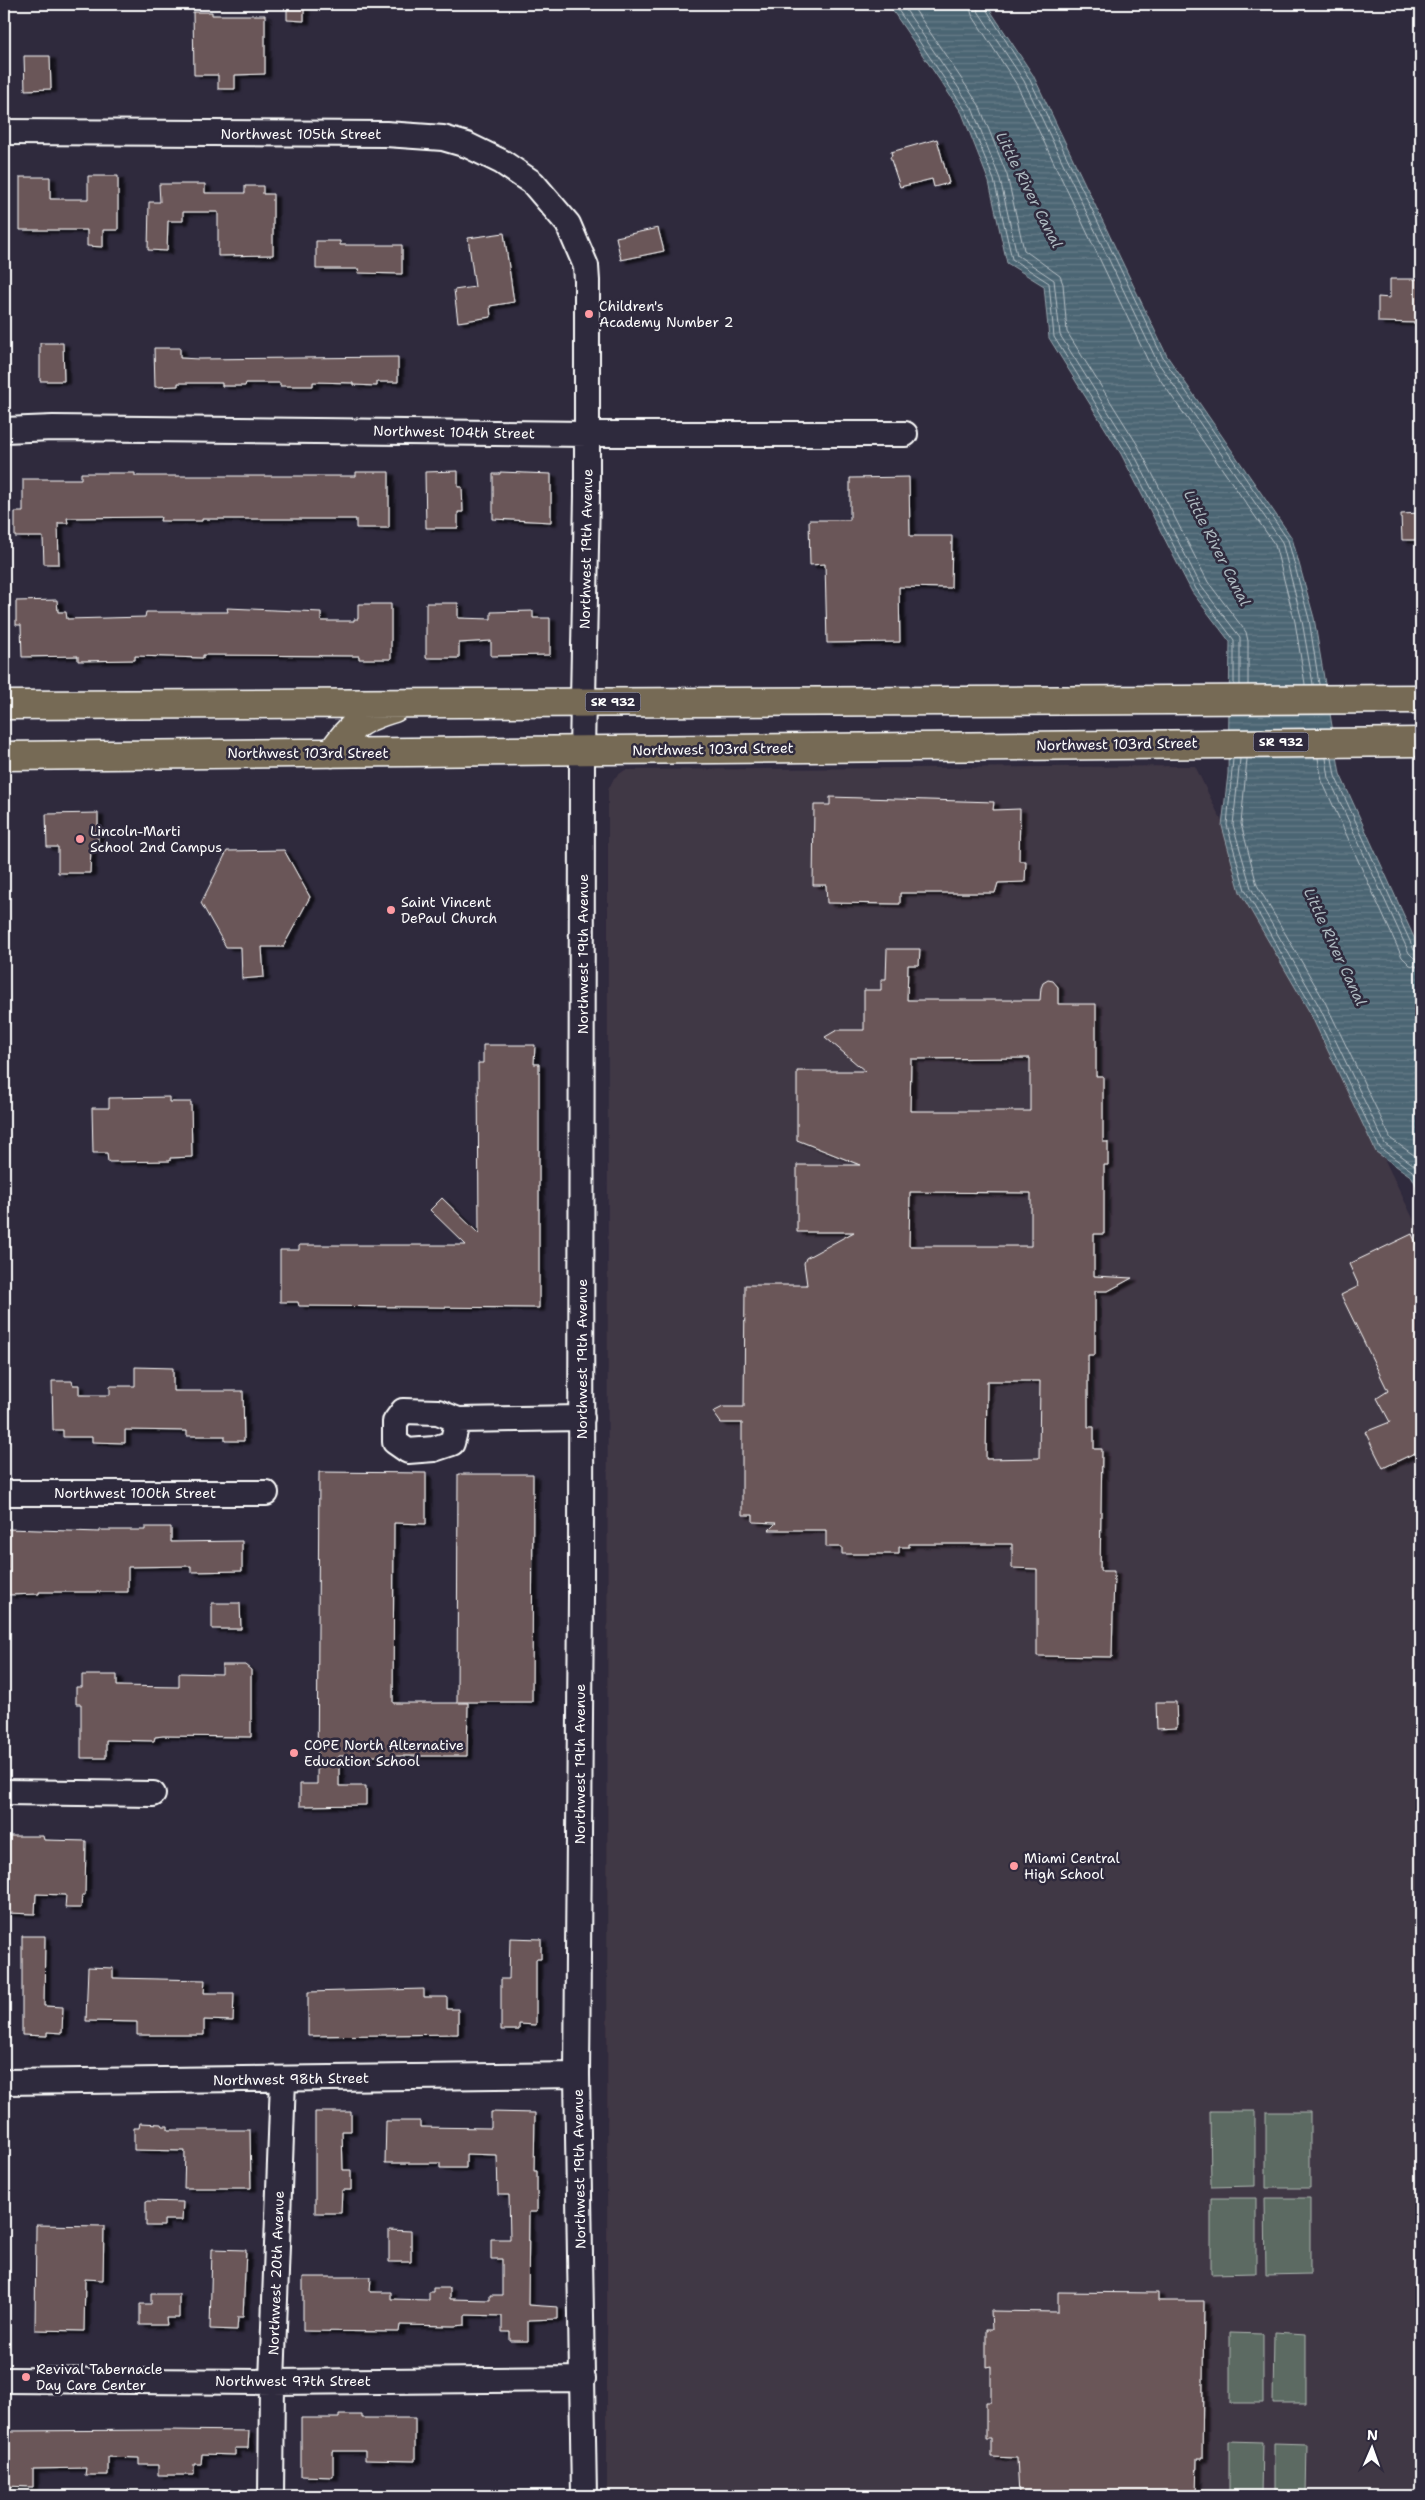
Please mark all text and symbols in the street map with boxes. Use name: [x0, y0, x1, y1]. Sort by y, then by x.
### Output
street label: Northwest 105th Street: [221, 125, 381, 143]
water label: Little River Canal: [991, 128, 1067, 252]
place label: Children's Academy Number 2: [599, 297, 734, 331]
marker: Children's Academy Number 2: [583, 308, 595, 320]
street label: Northwest 104th Street: [373, 422, 535, 442]
street label: Northwest 19th Avenue: [576, 469, 596, 629]
water label: Little River Canal: [1179, 486, 1255, 610]
road number: SR 932: [586, 692, 640, 712]
road number: SR 932: [1254, 732, 1308, 752]
street label: Northwest 103rd Street: [1036, 734, 1198, 754]
street label: Northwest 103rd Street: [632, 739, 794, 759]
street label: Northwest 103rd Street: [227, 744, 389, 762]
place label: Lincoln-Marti School 2nd Campus: [90, 822, 222, 856]
marker: Lincoln-Marti School 2nd Campus: [74, 833, 86, 845]
street label: Northwest 19th Avenue: [574, 874, 592, 1034]
water label: Little River Canal: [1299, 885, 1371, 1009]
place label: Saint Vincent DePaul Church: [401, 893, 497, 927]
marker: Saint Vincent DePaul Church: [385, 904, 397, 916]
street label: Northwest 19th Avenue: [573, 1279, 591, 1439]
street label: Northwest 100th Street: [54, 1484, 216, 1502]
street label: Northwest 19th Avenue: [571, 1684, 589, 1844]
place label: COPE North Alternative Education School: [304, 1736, 464, 1770]
marker: COPE North Alternative Education School: [288, 1747, 300, 1759]
place label: Miami Central High School: [1024, 1849, 1120, 1883]
marker: Miami Central High School: [1008, 1860, 1020, 1872]
street label: Northwest 98th Street: [213, 2069, 369, 2089]
street label: Northwest 19th Avenue: [569, 2089, 589, 2249]
street label: Northwest 20th Avenue: [264, 2190, 288, 2356]
place label: Revival Tabernacle Day Care Center: [36, 2360, 163, 2394]
marker: Revival Tabernacle Day Care Center: [20, 2371, 32, 2383]
street label: Northwest 97th Street: [215, 2372, 371, 2390]
north arrow: [1348, 2422, 1398, 2472]
text: N: [1367, 2426, 1378, 2444]

